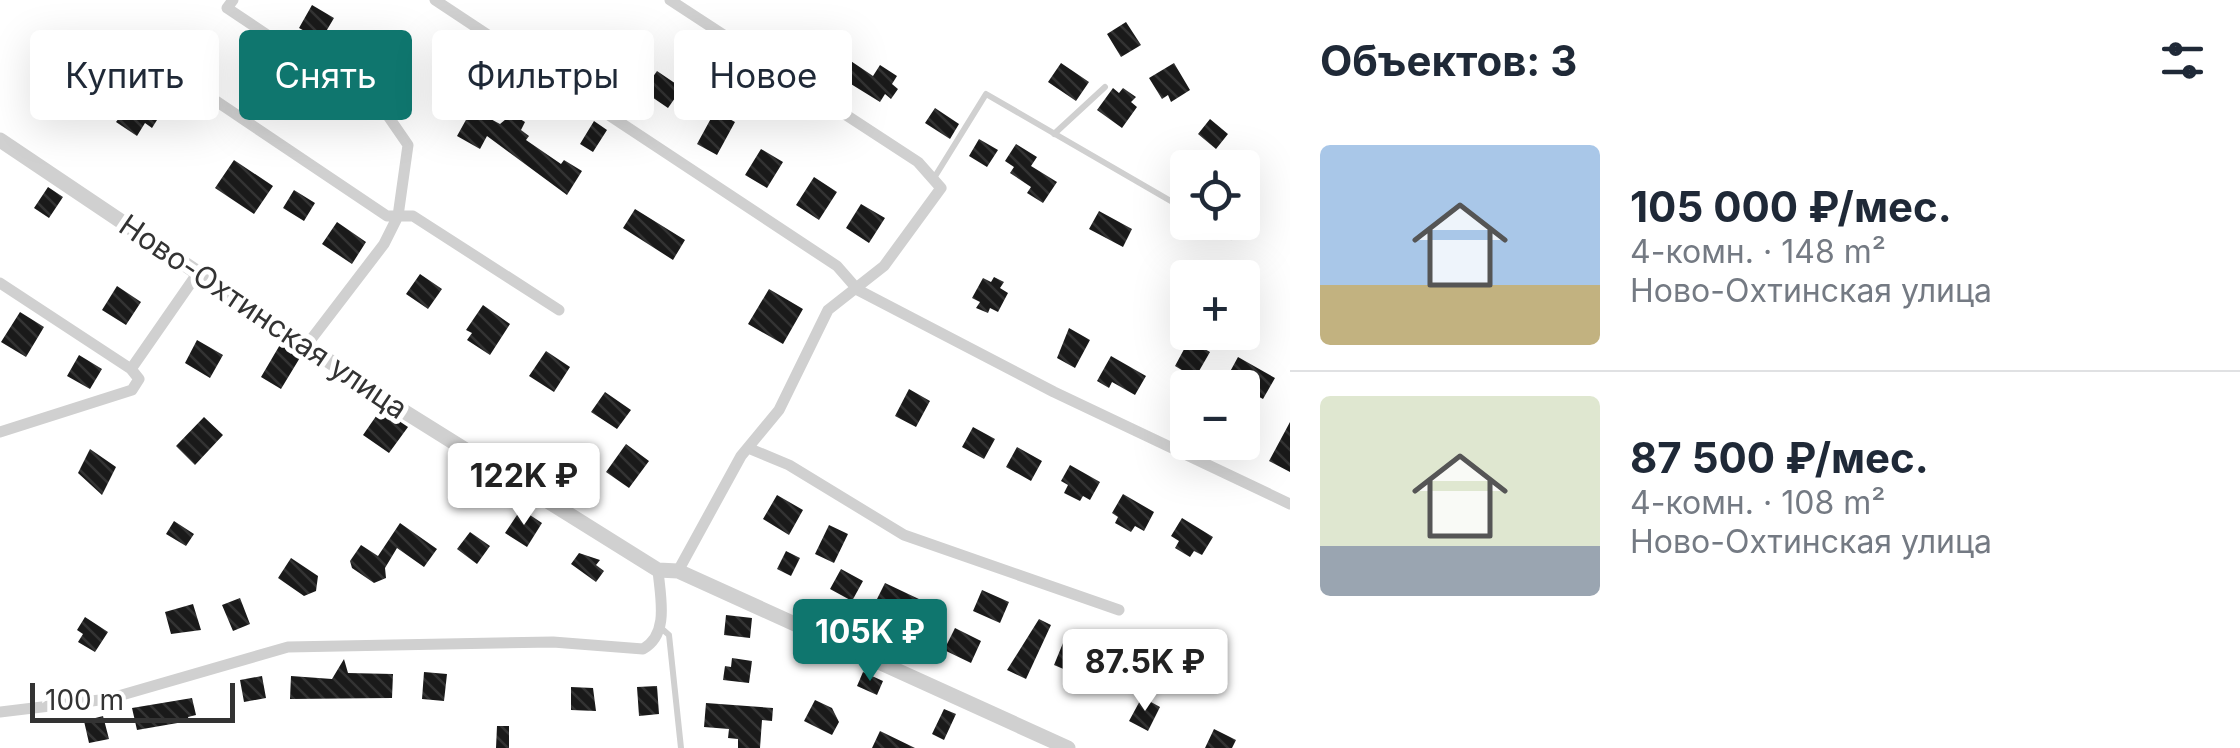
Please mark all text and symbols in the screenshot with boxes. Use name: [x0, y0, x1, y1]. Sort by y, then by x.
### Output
chip: Купить: [30, 30, 219, 120]
chip: Снять: [239, 30, 412, 120]
chip: Фильтры: [432, 30, 654, 120]
chip: Новое: [674, 30, 852, 120]
icon: filters: [2155, 33, 2210, 88]
text: Объектов: 3: [1320, 35, 1577, 86]
map controls: [1170, 150, 1260, 460]
button: locate: [1170, 150, 1260, 240]
text: 105 000 ₽/мес.: [1630, 181, 1952, 232]
icon: home: [1400, 185, 1520, 305]
street label: Ново-Охтинская улица: [113, 206, 414, 426]
text: 4-комн. · 148 m²: [1630, 232, 1886, 271]
button: +: [1170, 260, 1260, 350]
text: Ново-Охтинская улица: [1630, 271, 1992, 310]
button: −: [1170, 370, 1260, 460]
text: 87 500 ₽/мес.: [1630, 432, 1929, 483]
icon: home: [1400, 436, 1520, 556]
pin: 122K ₽: [443, 443, 605, 528]
text: 122K ₽: [470, 456, 578, 495]
text: 4-комн. · 108 m²: [1630, 483, 1885, 522]
text: Ново-Охтинская улица: [1630, 522, 1992, 561]
pin: 105K ₽: [789, 599, 951, 684]
text: 105K ₽: [815, 612, 925, 651]
pin: 87.5K ₽: [1053, 629, 1237, 714]
text: 87.5K ₽: [1085, 642, 1205, 681]
scale bar: [30, 678, 235, 722]
text: 100 m: [45, 683, 124, 717]

